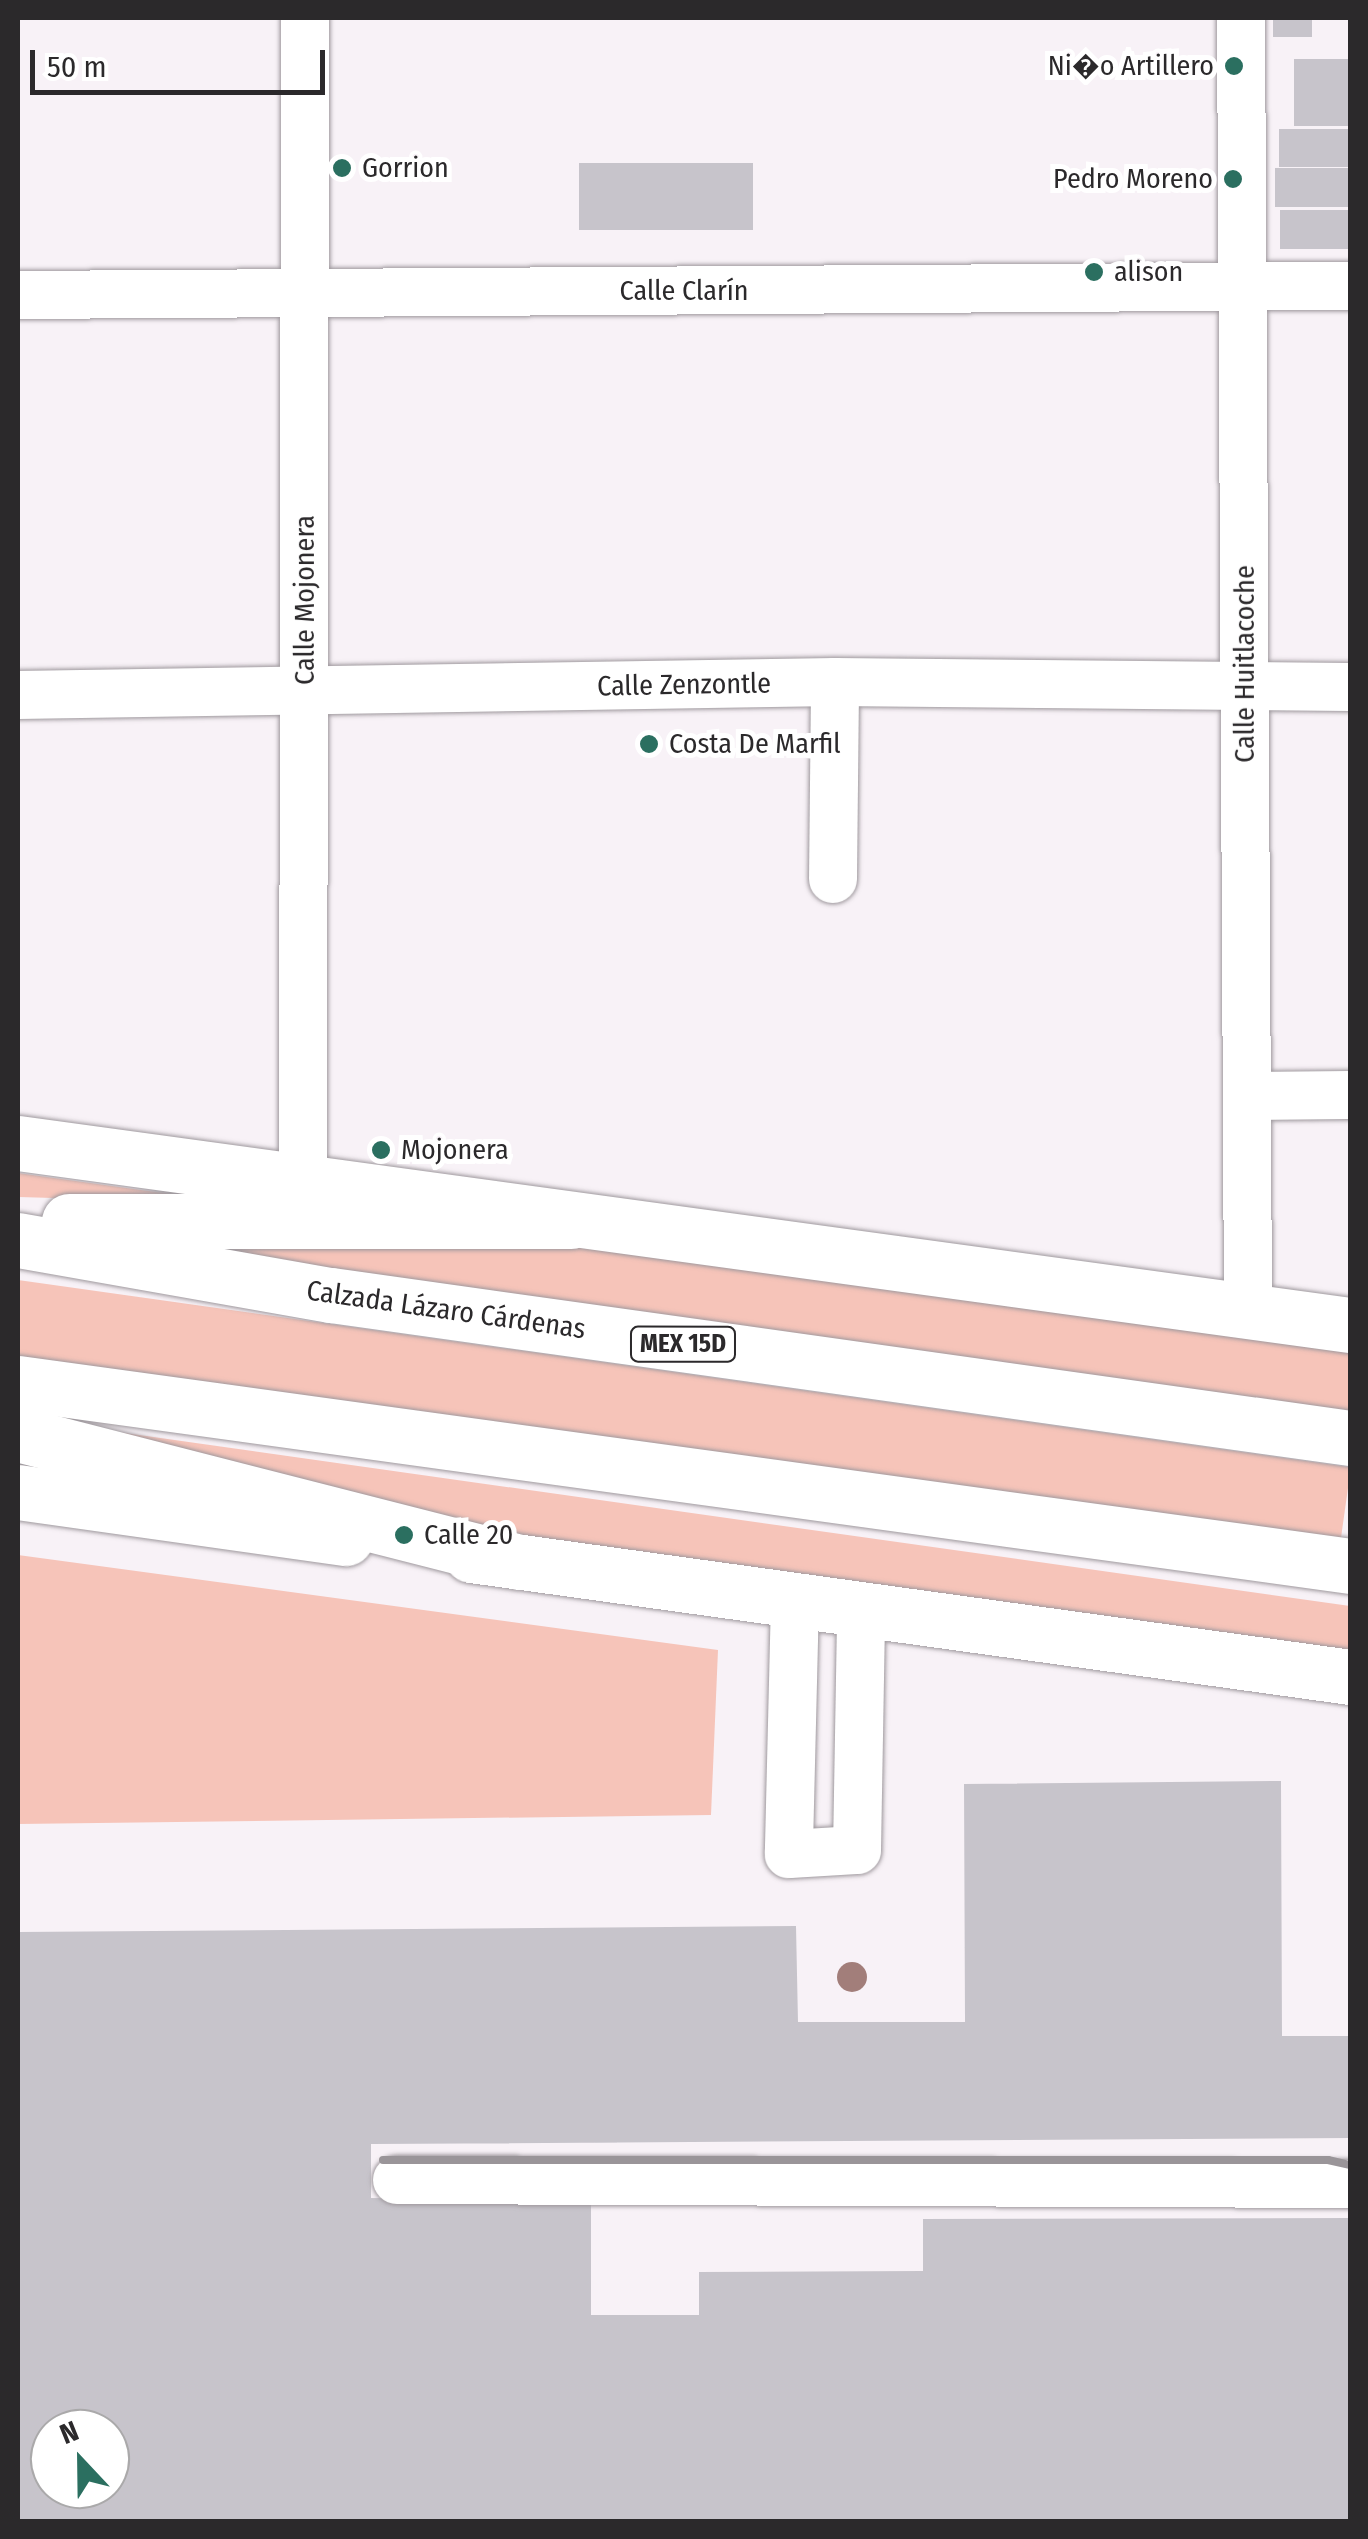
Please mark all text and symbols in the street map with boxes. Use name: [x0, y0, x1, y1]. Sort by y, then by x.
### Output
scale bar: [35, 30, 330, 92]
text: 50 m: [47, 49, 107, 85]
place label: Ni�o Artillero: [1048, 49, 1214, 83]
marker: Ni�o Artillero: [1223, 55, 1245, 77]
place label: Gorrion: [362, 151, 449, 185]
marker: Gorrion: [331, 157, 353, 179]
place label: Pedro Moreno: [1053, 162, 1213, 196]
marker: Pedro Moreno: [1222, 168, 1244, 190]
place label: alison: [1114, 255, 1183, 289]
marker: alison: [1083, 261, 1105, 283]
street label: Calle Clarín: [620, 274, 748, 308]
street label: Calle Mojonera: [288, 515, 322, 685]
street label: Calle Huitlacoche: [1228, 565, 1262, 763]
street label: Calle Zenzontle: [597, 667, 771, 703]
place label: Costa De Marfil: [669, 727, 841, 761]
marker: Costa De Marfil: [638, 733, 660, 755]
place label: Mojonera: [401, 1133, 509, 1167]
marker: Mojonera: [370, 1139, 392, 1161]
street label: Calzada Lázaro Cárdenas: [304, 1274, 588, 1346]
road number: MEX 15D: [628, 1324, 738, 1364]
place label: Calle 20: [424, 1518, 513, 1552]
marker: Calle 20: [393, 1524, 415, 1546]
north arrow: [30, 2409, 130, 2509]
text: N: [55, 2414, 83, 2451]

